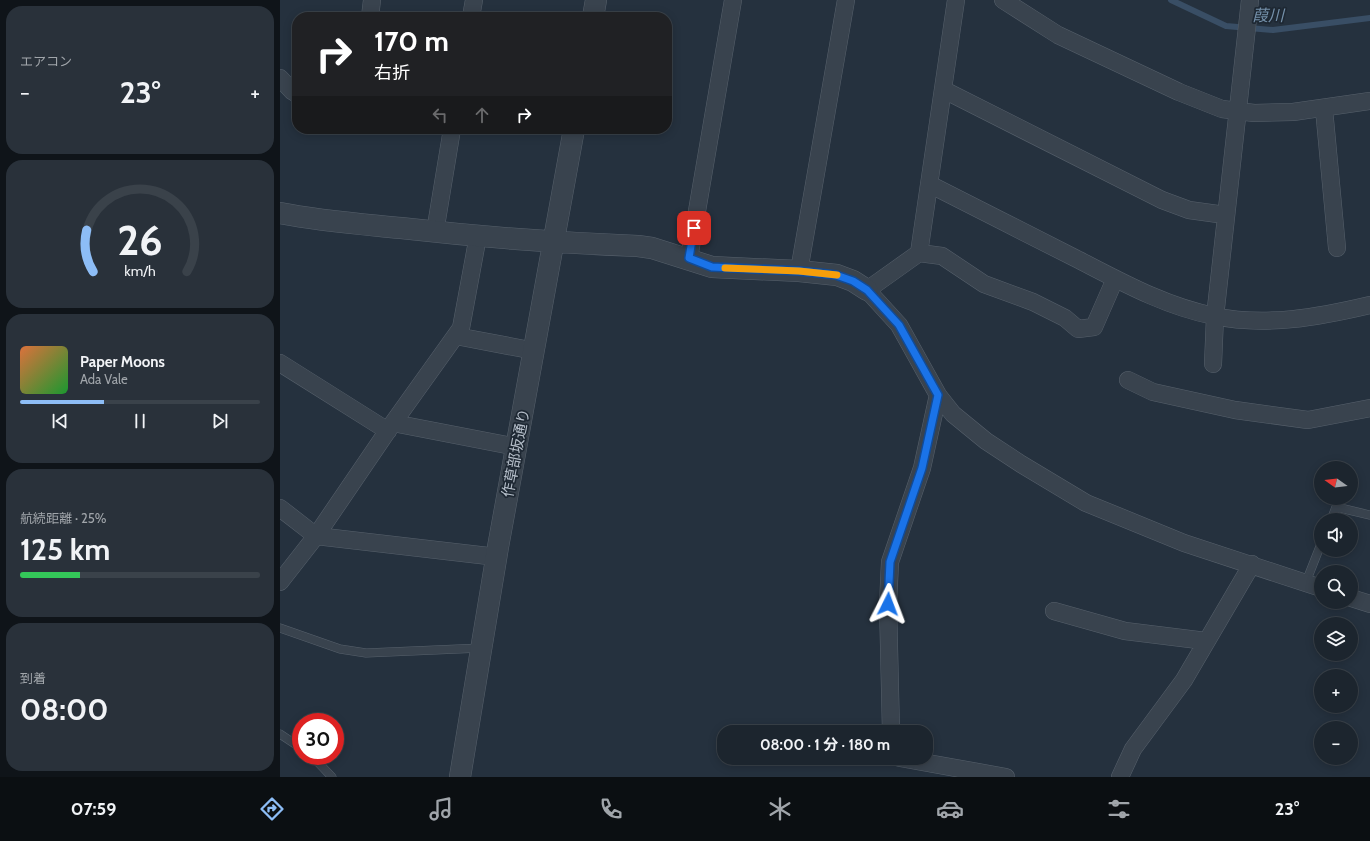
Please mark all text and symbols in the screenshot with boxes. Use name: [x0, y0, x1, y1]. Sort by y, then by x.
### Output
water label: 葭川: [1252, 6, 1286, 25]
text: 170 m: [374, 24, 449, 58]
icon: right: [308, 28, 360, 80]
text: エアコン: [20, 53, 72, 69]
text: 右折: [374, 62, 410, 84]
text: 23°: [120, 74, 160, 111]
text: −: [20, 79, 30, 106]
text: +: [250, 79, 260, 106]
icon: left: [429, 104, 451, 126]
icon: ahead: [471, 104, 493, 126]
icon: right: [513, 104, 535, 126]
pin: [677, 211, 711, 245]
text: 26: [117, 215, 163, 265]
icon: arrive: [683, 217, 705, 239]
text: km/h: [124, 262, 156, 280]
text: Paper Moons: [80, 353, 165, 371]
text: Ada Vale: [80, 371, 128, 387]
street label: 作草部坂通り: [499, 407, 533, 499]
icon: previous: [49, 410, 71, 432]
icon: pause: [129, 410, 151, 432]
icon: next: [209, 410, 231, 432]
north arrow: [1314, 461, 1358, 505]
map controls: [1314, 461, 1358, 765]
text: 航続距離 · 25%: [20, 510, 106, 526]
button: sound: [1314, 513, 1358, 557]
text: 125 km: [20, 531, 110, 568]
button: search: [1314, 565, 1358, 609]
position arrow: [867, 583, 909, 625]
button: layers: [1314, 617, 1358, 661]
button: +: [1314, 669, 1358, 713]
text: 到着: [20, 670, 46, 686]
text: 08:00: [20, 691, 108, 728]
speed limit sign: 30: [292, 713, 344, 765]
button: −: [1314, 721, 1358, 765]
text: 08:00 · 1 分 · 180 m: [760, 736, 890, 754]
icon: directions: [258, 795, 286, 823]
icon: music: [427, 795, 455, 823]
icon: phone: [597, 795, 625, 823]
icon: climate: [766, 795, 794, 823]
icon: car: [936, 795, 964, 823]
icon: filters: [1105, 795, 1133, 823]
text: 07:59: [71, 798, 116, 820]
text: 23°: [1275, 798, 1299, 820]

